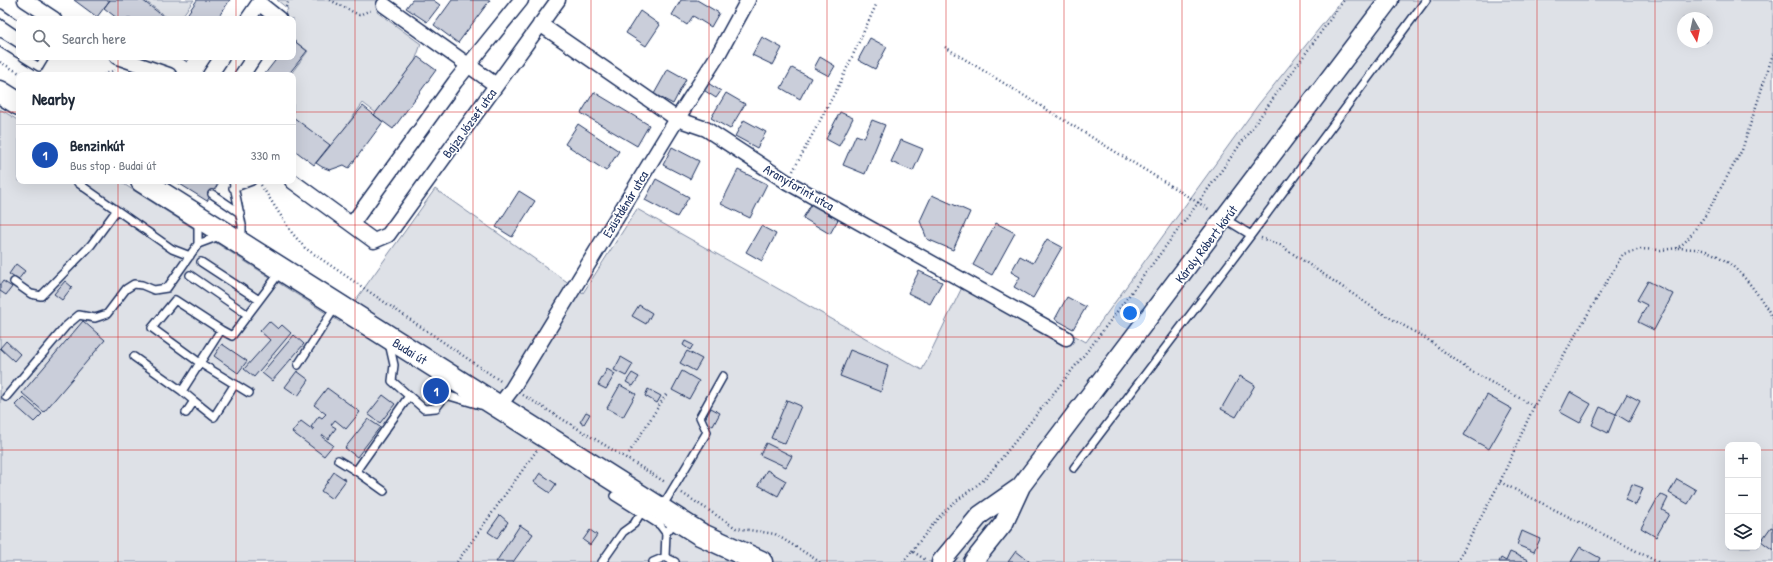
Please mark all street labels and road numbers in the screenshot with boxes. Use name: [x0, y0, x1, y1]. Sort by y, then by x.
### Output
street label: Bajza József utca: [438, 85, 500, 161]
street label: Aranyforint utca: [760, 160, 838, 214]
street label: Ezüstdénár utca: [598, 167, 652, 241]
street label: Károly Róbert körút: [1171, 201, 1242, 287]
street label: Budai út: [389, 333, 431, 369]

